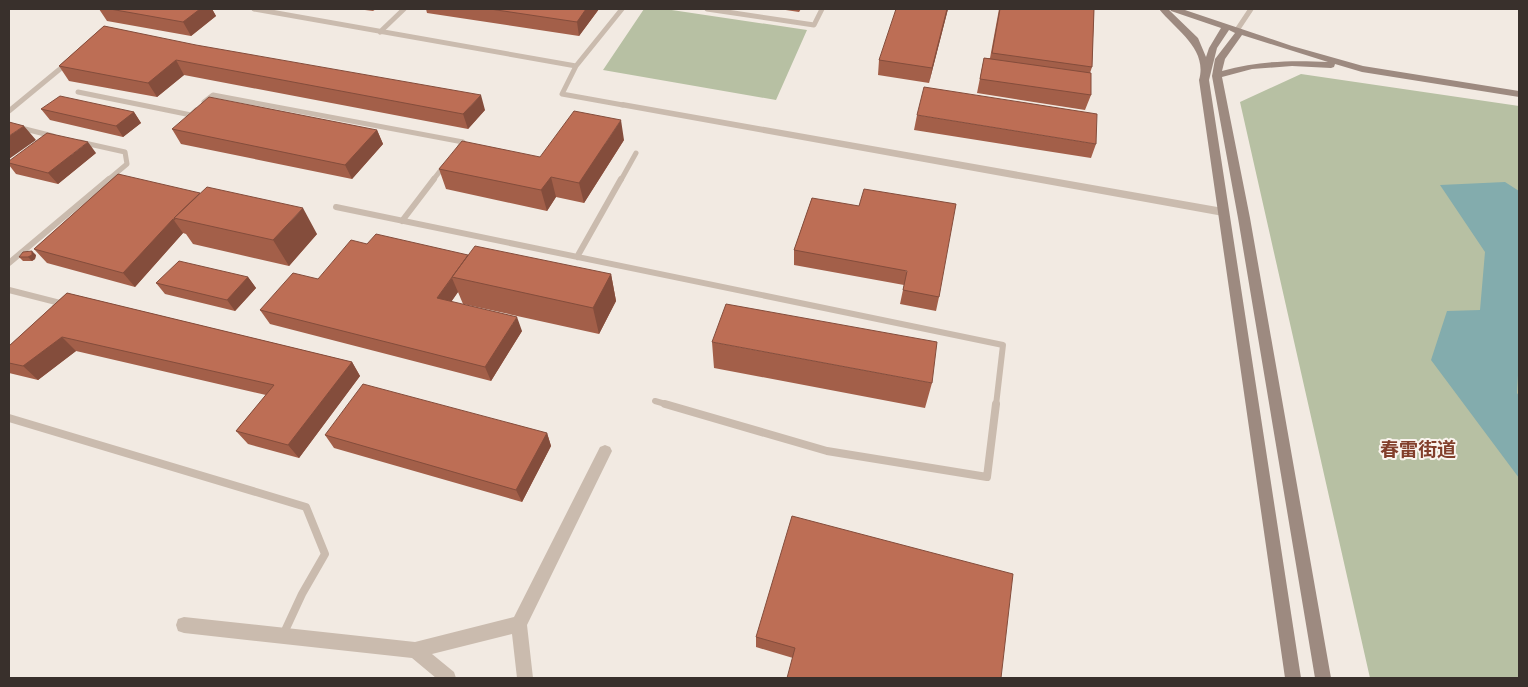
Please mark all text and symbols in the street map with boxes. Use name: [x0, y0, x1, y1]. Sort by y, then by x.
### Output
district label: 春雷街道: [1380, 439, 1456, 461]

